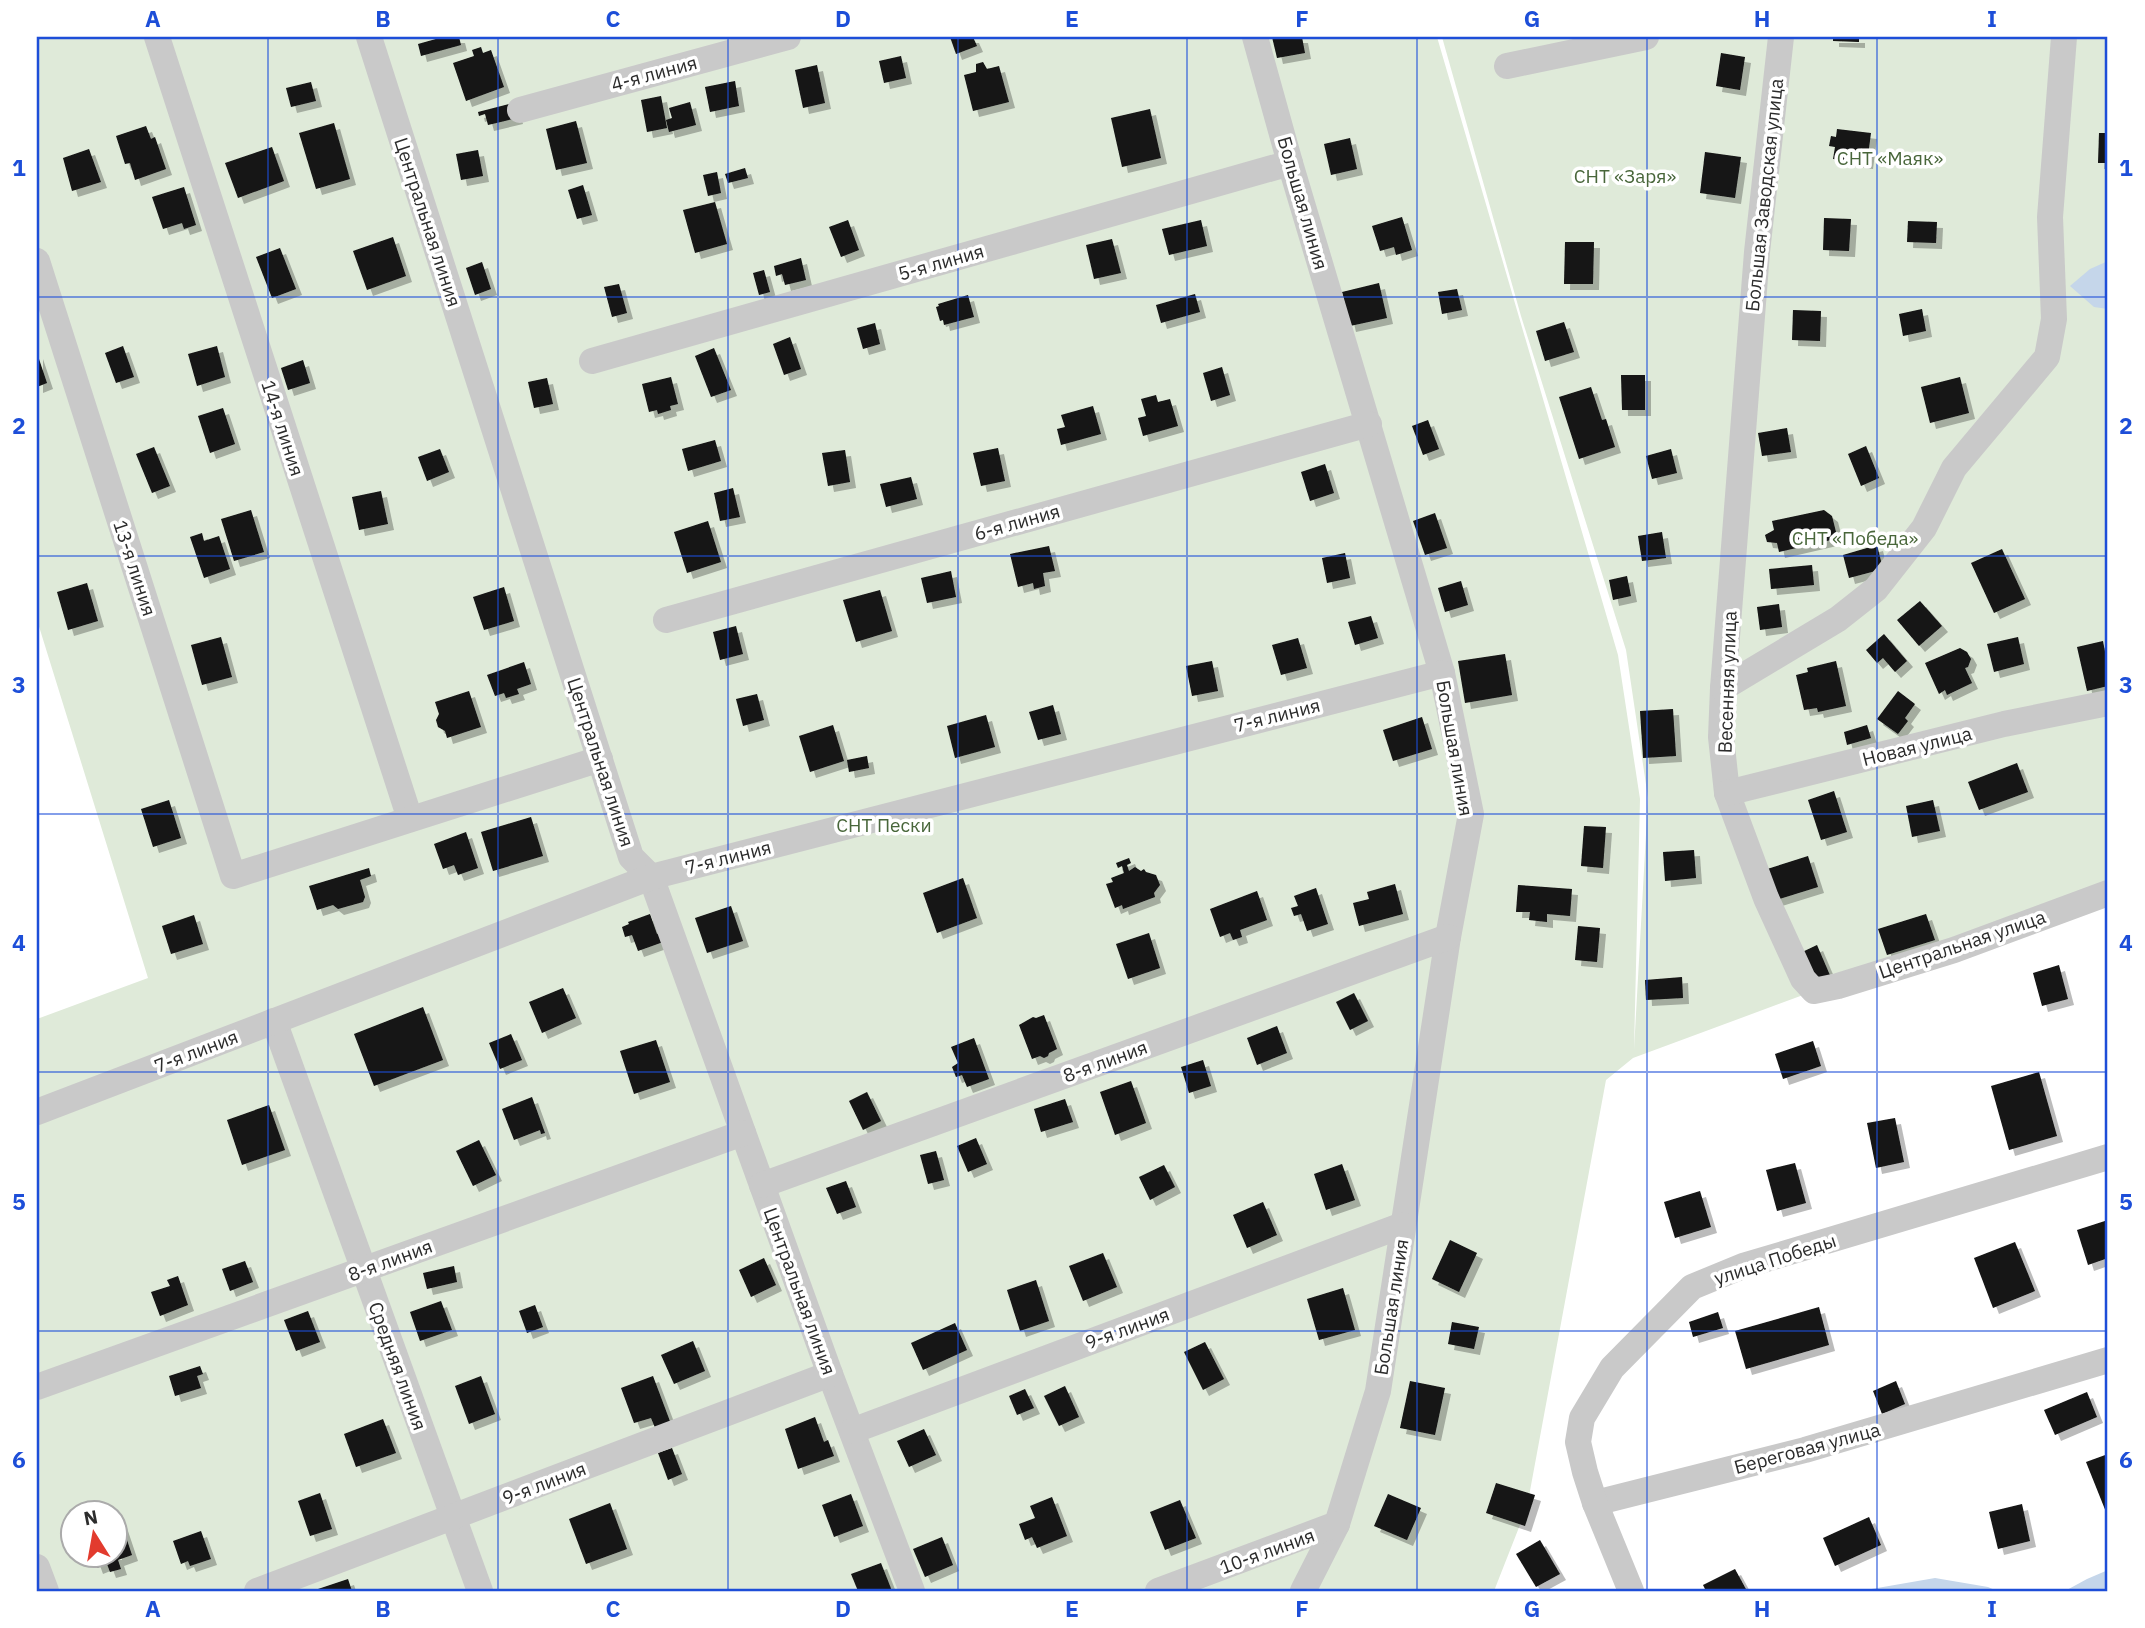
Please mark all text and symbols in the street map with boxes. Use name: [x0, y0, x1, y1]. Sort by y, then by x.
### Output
text: A: [145, 3, 161, 33]
text: B: [375, 3, 391, 33]
text: C: [606, 3, 621, 33]
text: D: [835, 3, 851, 33]
text: E: [1065, 3, 1079, 33]
text: F: [1295, 3, 1309, 33]
text: G: [1524, 3, 1540, 33]
text: H: [1754, 3, 1770, 33]
text: I: [1987, 3, 1997, 33]
street label: 4-я линия: [608, 50, 700, 96]
street label: Большая Заводская улица: [1740, 77, 1788, 313]
street label: Центральная линия: [389, 134, 467, 310]
street label: Большая линия: [1272, 134, 1334, 272]
park label: СНТ «Маяк»: [1837, 146, 1943, 170]
text: 1: [12, 152, 26, 182]
text: 1: [2119, 152, 2133, 182]
park label: СНТ «Заря»: [1574, 164, 1677, 188]
street label: 5-я линия: [895, 238, 987, 286]
street label: 14-я линия: [256, 377, 310, 479]
text: 2: [12, 410, 26, 440]
text: 2: [2119, 410, 2133, 440]
street label: 6-я линия: [971, 498, 1063, 546]
street label: 13-я линия: [108, 517, 162, 619]
park label: СНТ «Победа»: [1792, 526, 1919, 550]
street label: Весенняя улица: [1713, 610, 1741, 754]
text: 3: [12, 669, 26, 699]
text: 3: [2119, 669, 2133, 699]
street label: Центральная линия: [562, 674, 640, 850]
street label: Большая линия: [1431, 678, 1479, 818]
street label: 7-я линия: [1231, 693, 1323, 737]
street label: Новая улица: [1860, 721, 1974, 771]
park label: СНТ Пески: [836, 813, 932, 837]
street label: 7-я линия: [682, 835, 774, 879]
street label: Центральная улица: [1875, 904, 2049, 984]
text: 4: [12, 927, 26, 957]
text: 4: [2119, 927, 2133, 957]
street label: 7-я линия: [151, 1024, 241, 1078]
street label: 8-я линия: [1060, 1035, 1150, 1087]
text: 5: [12, 1186, 26, 1216]
text: 5: [2119, 1186, 2133, 1216]
street label: Центральная линия: [759, 1204, 841, 1378]
street label: улица Победы: [1711, 1228, 1839, 1290]
street label: 8-я линия: [345, 1234, 435, 1286]
street label: Большая линия: [1368, 1237, 1414, 1377]
street label: Средняя линия: [364, 1298, 432, 1434]
street label: 9-я линия: [1082, 1302, 1172, 1354]
street label: Береговая улица: [1731, 1417, 1883, 1479]
text: 6: [12, 1444, 26, 1474]
text: 6: [2119, 1444, 2133, 1474]
street label: 9-я линия: [499, 1456, 589, 1510]
north arrow: [60, 1498, 130, 1568]
text: N: [82, 1504, 100, 1530]
street label: 10-я линия: [1216, 1523, 1318, 1579]
text: A: [145, 1593, 161, 1623]
text: B: [375, 1593, 391, 1623]
text: C: [606, 1593, 621, 1623]
text: D: [835, 1593, 851, 1623]
text: E: [1065, 1593, 1079, 1623]
text: F: [1295, 1593, 1309, 1623]
text: G: [1524, 1593, 1540, 1623]
text: H: [1754, 1593, 1770, 1623]
text: I: [1987, 1593, 1997, 1623]

